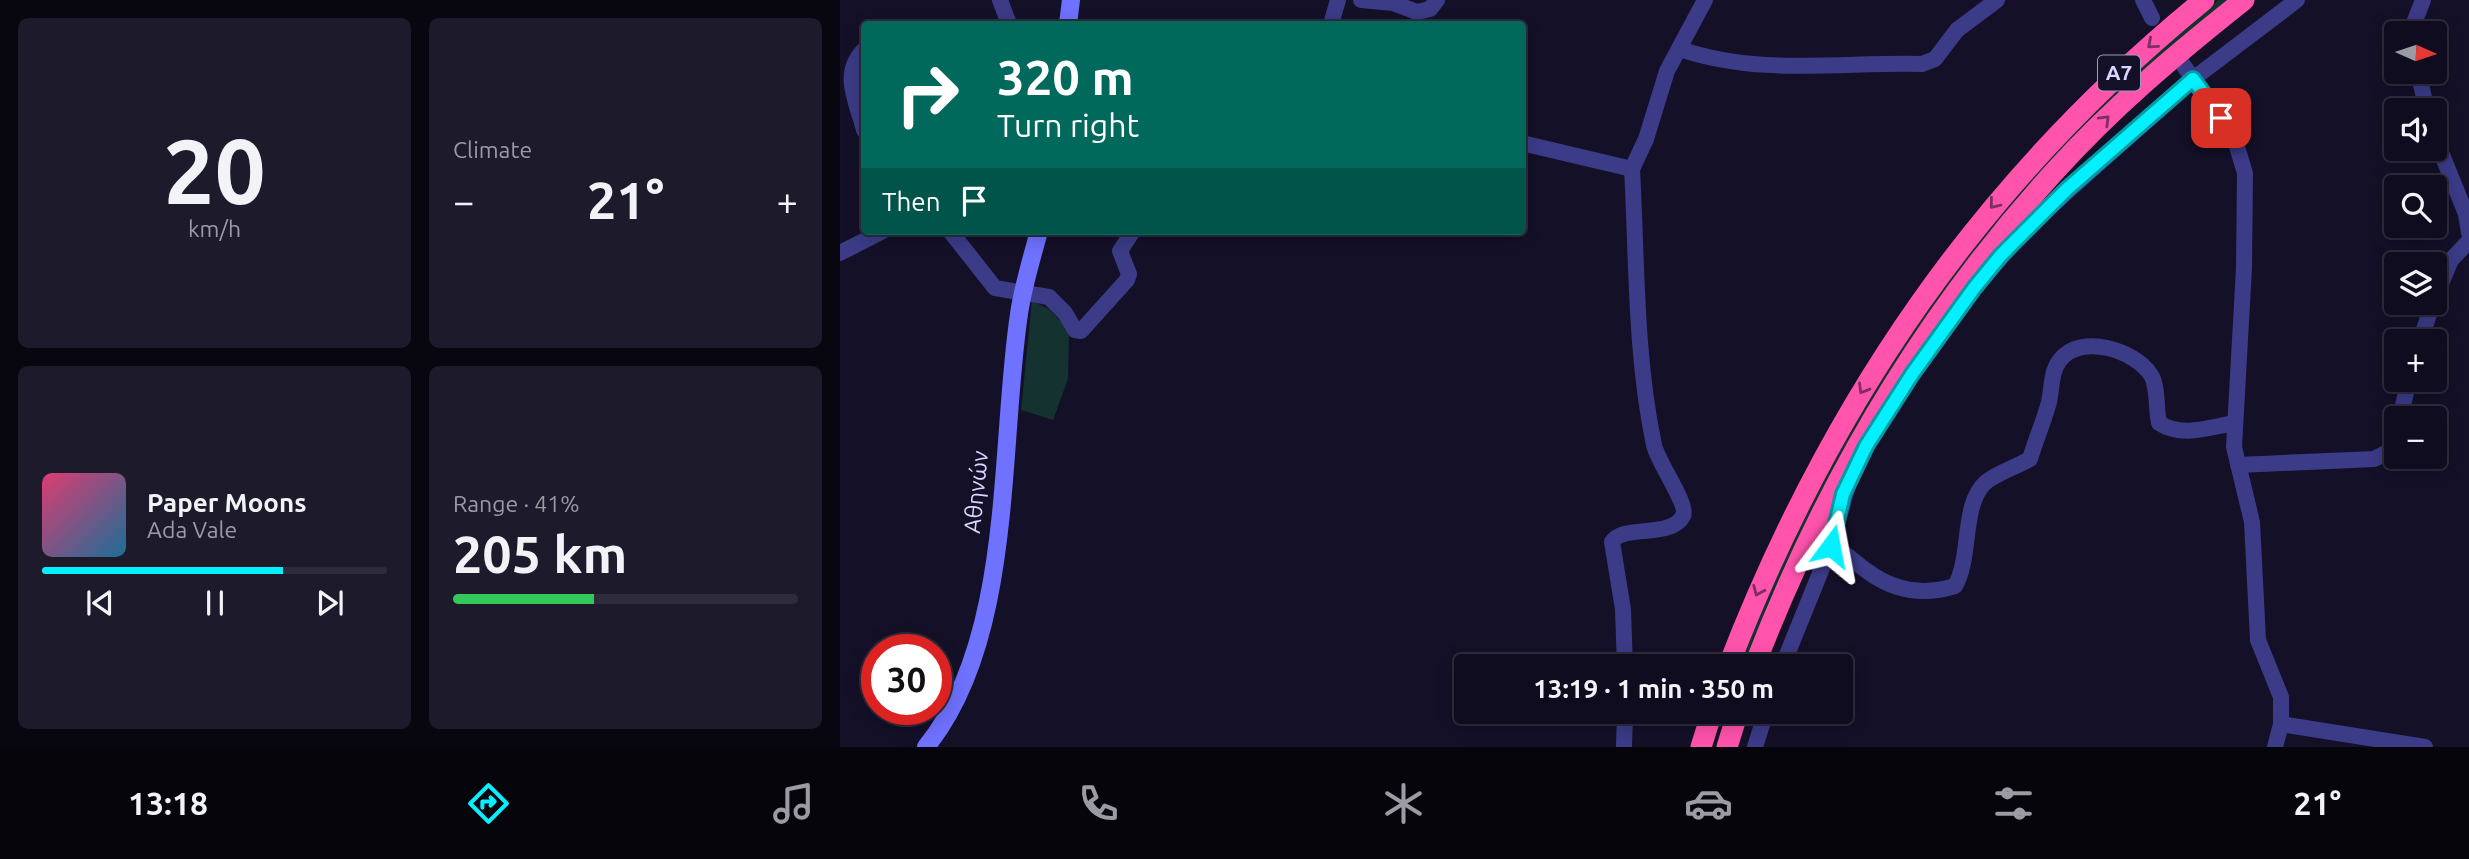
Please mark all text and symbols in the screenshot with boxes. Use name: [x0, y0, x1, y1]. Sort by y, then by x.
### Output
north arrow: [2384, 21, 2446, 84]
map controls: [2384, 21, 2447, 469]
one-way arrow: [2147, 36, 2160, 48]
icon: right: [882, 49, 973, 140]
text: 320 m: [997, 49, 1134, 104]
road number: Α7: [2098, 56, 2140, 90]
pin: [2191, 88, 2251, 148]
button: sound: [2384, 98, 2447, 161]
icon: arrive: [2202, 99, 2240, 137]
text: Turn right: [997, 107, 1139, 143]
one-way arrow: [2097, 116, 2109, 128]
text: 20: [163, 119, 266, 221]
text: Climate: [453, 137, 532, 162]
text: 21°: [587, 171, 664, 229]
button: search: [2384, 175, 2447, 238]
text: −: [453, 180, 474, 222]
text: +: [777, 180, 798, 222]
icon: arrive: [955, 182, 993, 220]
text: Then: [882, 187, 941, 216]
one-way arrow: [1990, 196, 2003, 208]
text: km/h: [188, 216, 241, 241]
button: layers: [2384, 252, 2447, 315]
button: +: [2384, 329, 2447, 392]
one-way arrow: [1858, 382, 1871, 395]
button: −: [2384, 406, 2447, 469]
street label: Αθηνών: [959, 449, 992, 534]
text: Paper Moons: [147, 488, 306, 517]
text: Range · 41%: [453, 491, 580, 516]
position arrow: [1794, 509, 1868, 583]
text: Ada Vale: [147, 517, 237, 542]
text: 205 km: [453, 525, 627, 583]
icon: previous: [81, 584, 119, 622]
icon: pause: [196, 584, 234, 622]
icon: next: [311, 584, 349, 622]
one-way arrow: [1752, 584, 1766, 596]
speed limit sign: 30: [861, 634, 952, 725]
text: 13:19 · 1 min · 350 m: [1533, 674, 1774, 703]
icon: directions: [464, 779, 513, 828]
icon: music: [769, 779, 818, 828]
icon: phone: [1074, 779, 1123, 828]
icon: climate: [1379, 779, 1428, 828]
icon: car: [1684, 779, 1733, 828]
icon: filters: [1989, 779, 2038, 828]
text: 13:18: [128, 785, 208, 821]
text: 21°: [2294, 785, 2341, 821]

